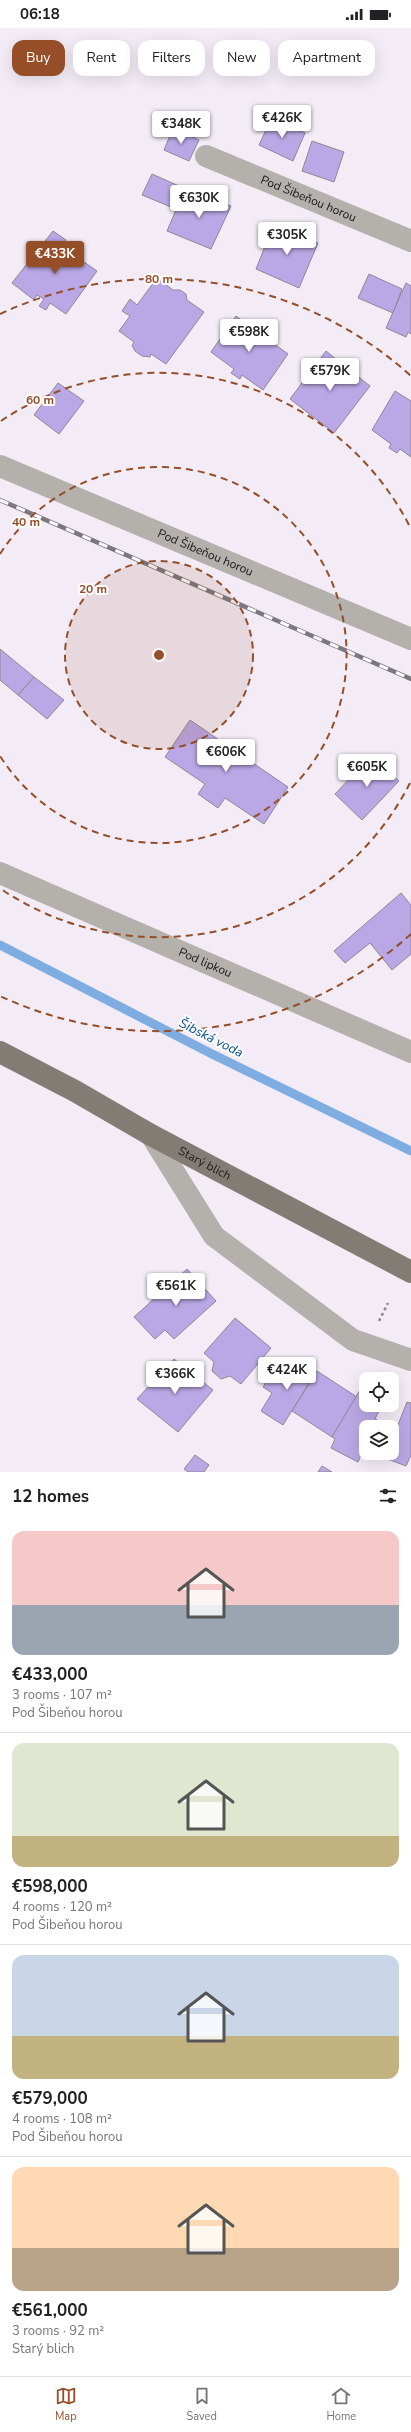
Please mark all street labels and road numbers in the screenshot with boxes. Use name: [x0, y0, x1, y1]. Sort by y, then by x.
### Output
street label: Pod Šibeňou horou: [258, 172, 359, 225]
street label: Pod Šibeňou horou: [155, 525, 256, 580]
street label: Pod lipkou: [176, 944, 235, 981]
street label: Starý blich: [175, 1143, 234, 1184]

